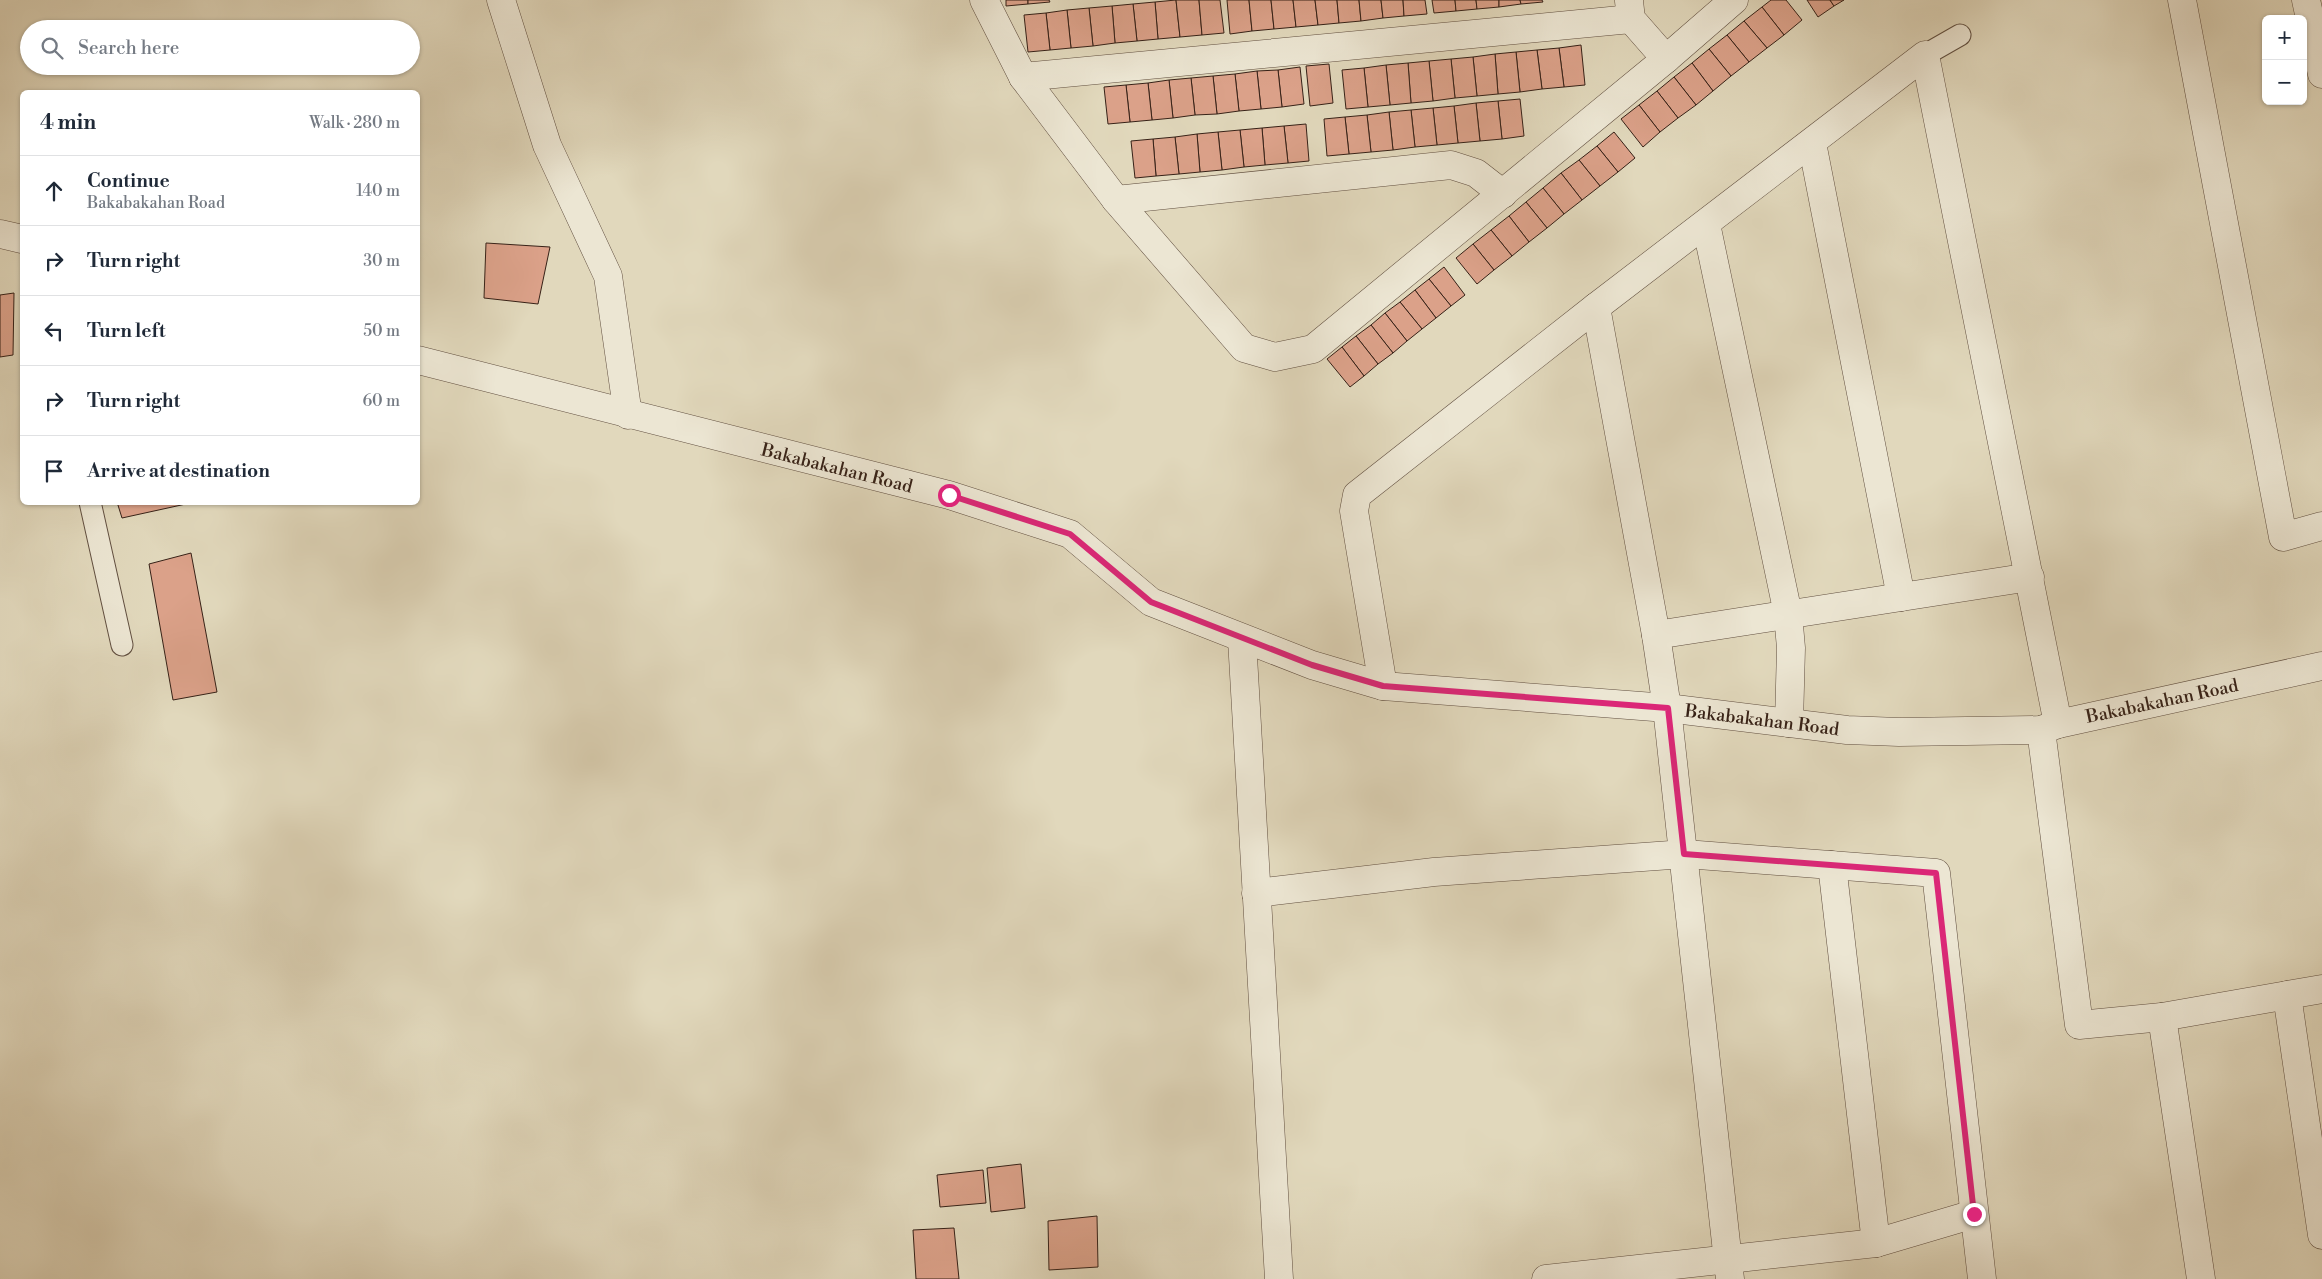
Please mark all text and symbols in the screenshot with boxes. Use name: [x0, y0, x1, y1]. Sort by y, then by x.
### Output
map controls: [2262, 15, 2307, 105]
button: +: [2262, 15, 2307, 60]
search box: [20, 20, 420, 75]
icon: search: [38, 34, 66, 62]
text: Search here: [78, 36, 179, 60]
button: −: [2262, 60, 2307, 105]
text: 4 min: [40, 110, 96, 136]
text: Walk · 280 m: [309, 113, 400, 133]
text: Continue: [87, 169, 170, 193]
icon: ahead: [40, 177, 68, 205]
text: 140 m: [356, 181, 400, 201]
text: Bakabakahan Road: [87, 193, 225, 213]
icon: right: [40, 247, 68, 275]
text: Turn right: [87, 249, 180, 273]
text: 30 m: [363, 251, 400, 271]
icon: left: [40, 317, 68, 345]
text: Turn left: [87, 319, 166, 343]
text: 50 m: [363, 321, 400, 341]
icon: right: [40, 387, 68, 415]
text: Turn right: [87, 389, 180, 413]
text: 60 m: [362, 391, 400, 411]
street label: Bakabakahan Road: [758, 438, 916, 499]
icon: arrive: [40, 457, 68, 485]
text: Arrive at destination: [87, 459, 270, 483]
route start: [938, 484, 961, 507]
street label: Bakabakahan Road: [2083, 674, 2241, 729]
street label: Bakabakahan Road: [1682, 699, 1841, 741]
route end: [1963, 1203, 1986, 1226]

